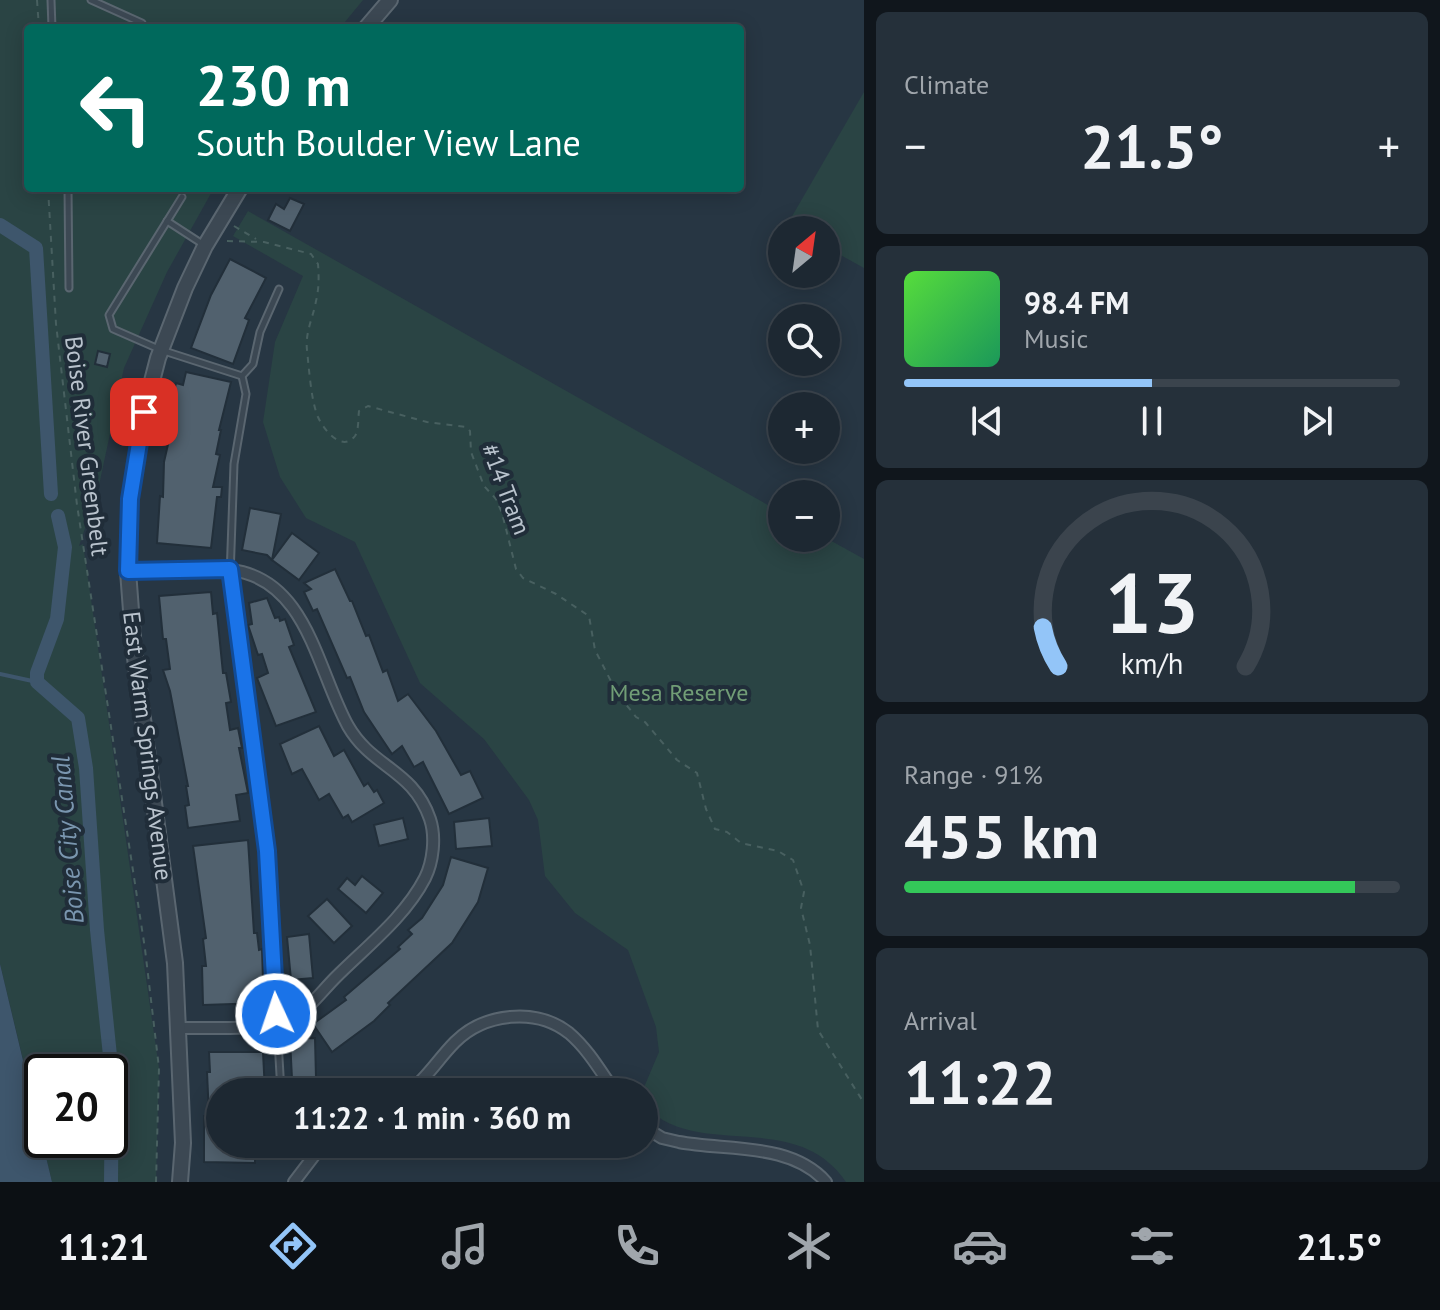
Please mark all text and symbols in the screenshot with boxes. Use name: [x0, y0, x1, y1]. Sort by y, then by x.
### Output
text: 230 m: [196, 49, 351, 121]
icon: left: [64, 56, 168, 160]
text: Climate: [904, 68, 989, 101]
text: 21.5°: [1080, 107, 1224, 185]
text: −: [904, 117, 926, 174]
text: +: [1378, 117, 1400, 174]
text: South Boulder View Lane: [196, 119, 581, 166]
north arrow: [768, 216, 840, 288]
map controls: [768, 216, 840, 552]
text: 98.4 FM: [1024, 283, 1129, 322]
button: search: [768, 304, 840, 376]
text: Music: [1024, 322, 1088, 355]
street label: Boise River Greenbelt: [58, 334, 116, 558]
pin: [110, 378, 178, 446]
icon: arrive: [122, 390, 166, 434]
button: +: [768, 392, 840, 464]
icon: previous: [965, 399, 1009, 443]
icon: pause: [1130, 399, 1174, 443]
icon: next: [1295, 399, 1339, 443]
street label: #14 Tram: [474, 439, 538, 539]
button: −: [768, 480, 840, 552]
text: 13: [1105, 548, 1199, 656]
street label: East Warm Springs Avenue: [116, 610, 180, 882]
text: km/h: [1121, 645, 1183, 682]
park label: Mesa Reserve: [610, 677, 748, 708]
water label: Boise City Canal: [43, 755, 91, 925]
text: Range · 91%: [904, 758, 1043, 791]
text: 455 km: [904, 797, 1099, 875]
position arrow: [234, 972, 318, 1056]
text: Arrival: [904, 1004, 977, 1037]
text: 11:22: [904, 1043, 1056, 1121]
speed limit sign: 20: [24, 1054, 128, 1158]
text: 11:22 · 1 min · 360 m: [293, 1098, 571, 1137]
icon: directions: [265, 1218, 321, 1274]
icon: music: [437, 1218, 493, 1274]
icon: phone: [609, 1218, 665, 1274]
icon: climate: [781, 1218, 837, 1274]
icon: car: [952, 1218, 1008, 1274]
icon: filters: [1124, 1218, 1180, 1274]
text: 11:21: [58, 1223, 149, 1270]
text: 21.5°: [1296, 1223, 1382, 1270]

